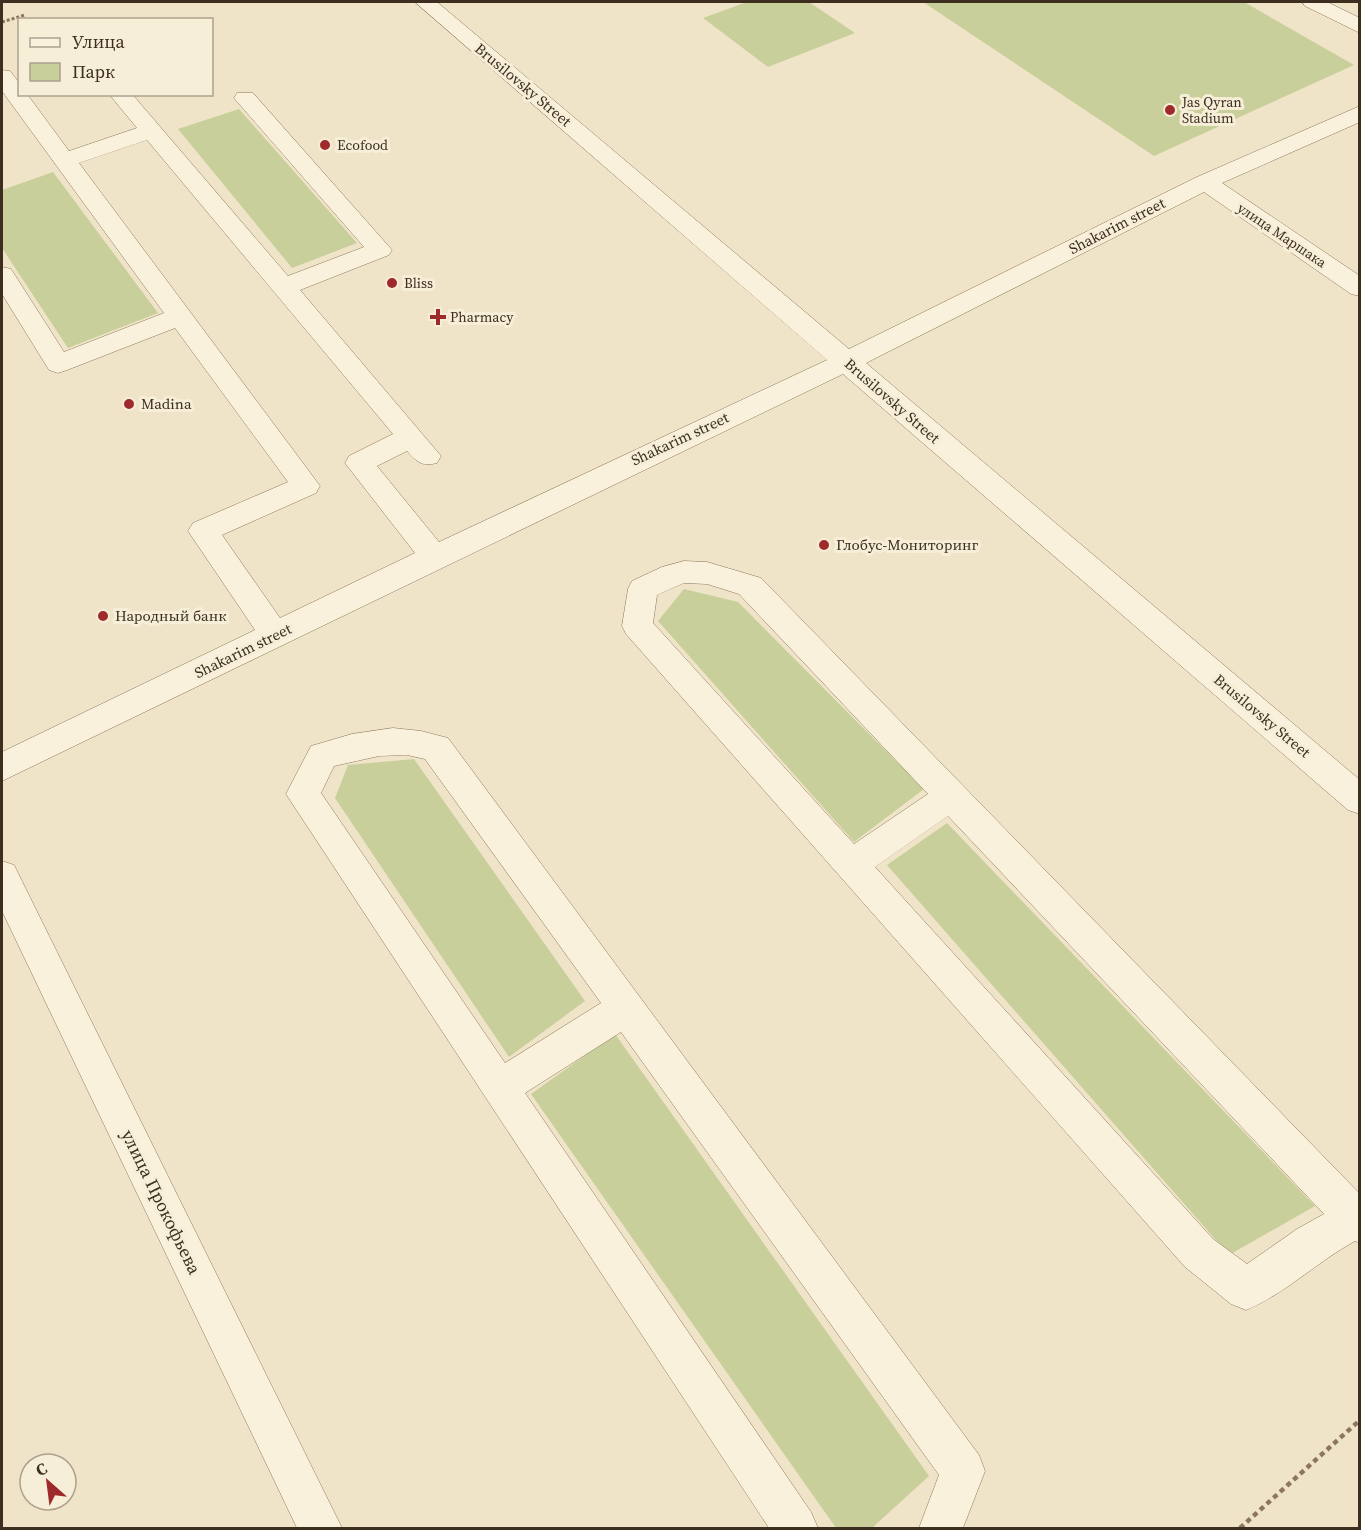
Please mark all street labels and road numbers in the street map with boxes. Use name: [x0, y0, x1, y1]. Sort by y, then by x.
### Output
street label: Brusilovsky Street: [471, 38, 576, 131]
street label: Shakarim street: [1065, 192, 1169, 259]
street label: улица Маршака: [1233, 198, 1331, 273]
street label: Brusilovsky Street: [840, 353, 945, 448]
street label: Shakarim street: [628, 407, 732, 470]
street label: Shakarim street: [191, 618, 295, 683]
street label: Brusilovsky Street: [1210, 669, 1315, 762]
street label: улица Прокофьева: [116, 1125, 208, 1279]

